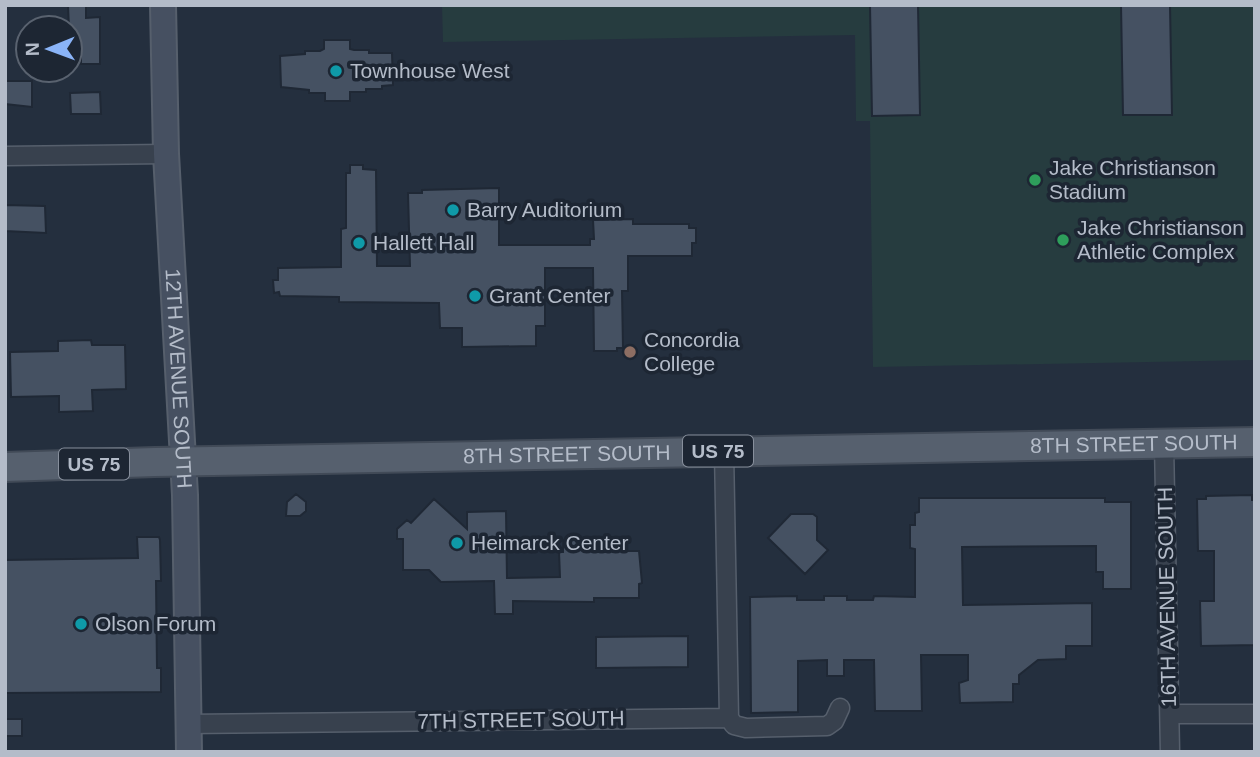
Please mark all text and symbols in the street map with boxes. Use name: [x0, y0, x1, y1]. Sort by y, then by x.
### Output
north arrow: [14, 14, 84, 84]
text: N: [22, 42, 43, 56]
place label: Townhouse West: [350, 59, 510, 82]
marker: Townhouse West: [328, 63, 344, 79]
place label: Jake Christianson Stadium: [1049, 156, 1216, 203]
marker: Jake Christianson Stadium: [1027, 172, 1043, 188]
place label: Barry Auditorium: [467, 198, 622, 221]
marker: Barry Auditorium: [445, 202, 461, 218]
place label: Jake Christianson Athletic Complex: [1077, 216, 1244, 263]
place label: Hallett Hall: [373, 231, 475, 254]
marker: Jake Christianson Athletic Complex: [1055, 232, 1071, 248]
marker: Hallett Hall: [351, 235, 367, 251]
street label: 12TH AVENUE SOUTH: [161, 268, 197, 489]
place label: Grant Center: [489, 284, 610, 307]
marker: Grant Center: [467, 288, 483, 304]
place label: Concordia College: [644, 328, 740, 375]
marker: Concordia College: [622, 344, 638, 360]
street label: 8TH STREET SOUTH: [1030, 430, 1238, 457]
road number: US 75: [683, 436, 753, 466]
street label: 8TH STREET SOUTH: [463, 441, 671, 467]
road number: US 75: [59, 449, 129, 480]
street label: 16TH AVENUE SOUTH: [1153, 487, 1180, 707]
place label: Heimarck Center: [471, 531, 629, 554]
marker: Heimarck Center: [449, 535, 465, 551]
place label: Olson Forum: [95, 612, 216, 635]
marker: Olson Forum: [73, 616, 89, 632]
street label: 7TH STREET SOUTH: [417, 706, 625, 733]

